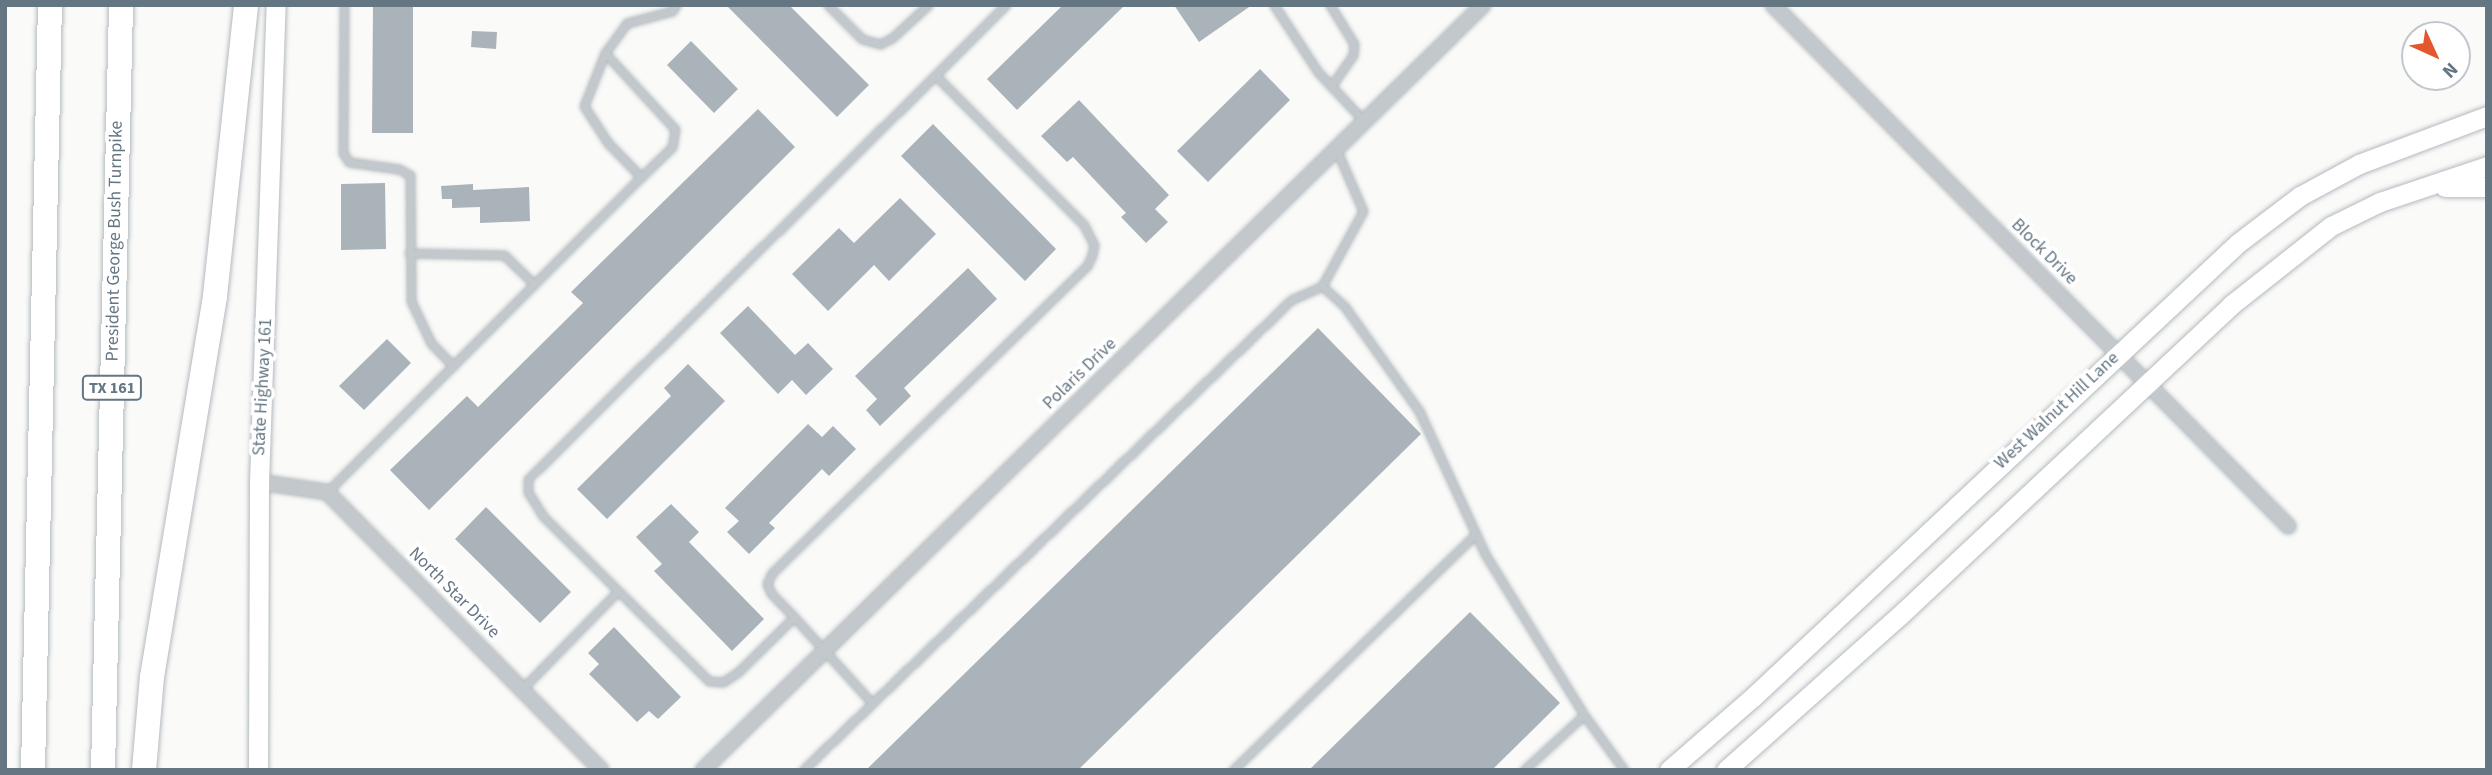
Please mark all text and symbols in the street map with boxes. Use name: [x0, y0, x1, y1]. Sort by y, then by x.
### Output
north arrow: [2401, 21, 2471, 91]
text: N: [2436, 56, 2464, 84]
street label: President George Bush Turnpike: [102, 120, 128, 362]
street label: Block Drive: [2006, 214, 2082, 290]
street label: State Highway 161: [249, 318, 277, 456]
street label: Polaris Drive: [1039, 334, 1121, 414]
street label: West Walnut Hill Lane: [1990, 348, 2124, 474]
road number: TX 161: [80, 376, 144, 400]
street label: North Star Drive: [404, 543, 504, 643]

